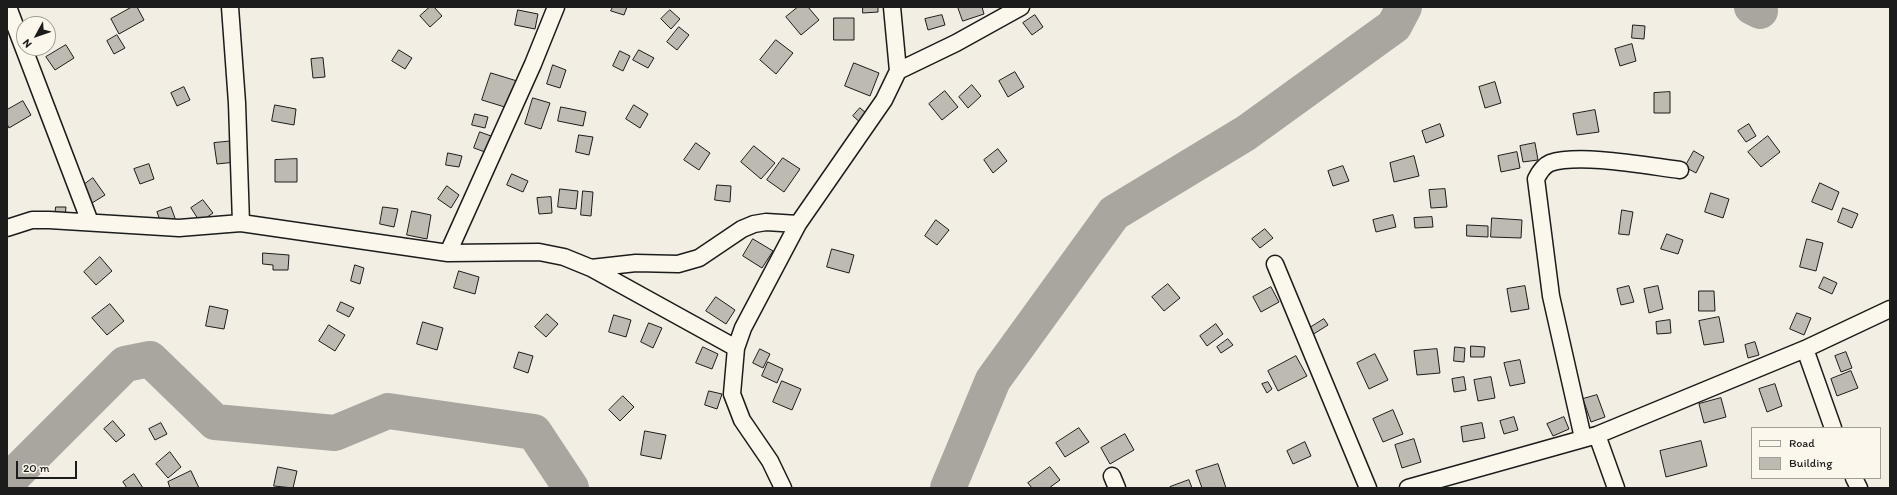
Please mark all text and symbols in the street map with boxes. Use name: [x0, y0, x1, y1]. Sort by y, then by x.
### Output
north arrow: [16, 16, 56, 56]
text: N: [20, 36, 35, 50]
legend: [1751, 427, 1881, 479]
text: Road: [1789, 436, 1815, 450]
scale bar: [18, 453, 79, 479]
text: Building: [1789, 456, 1832, 470]
text: 20 m: [23, 461, 50, 475]

